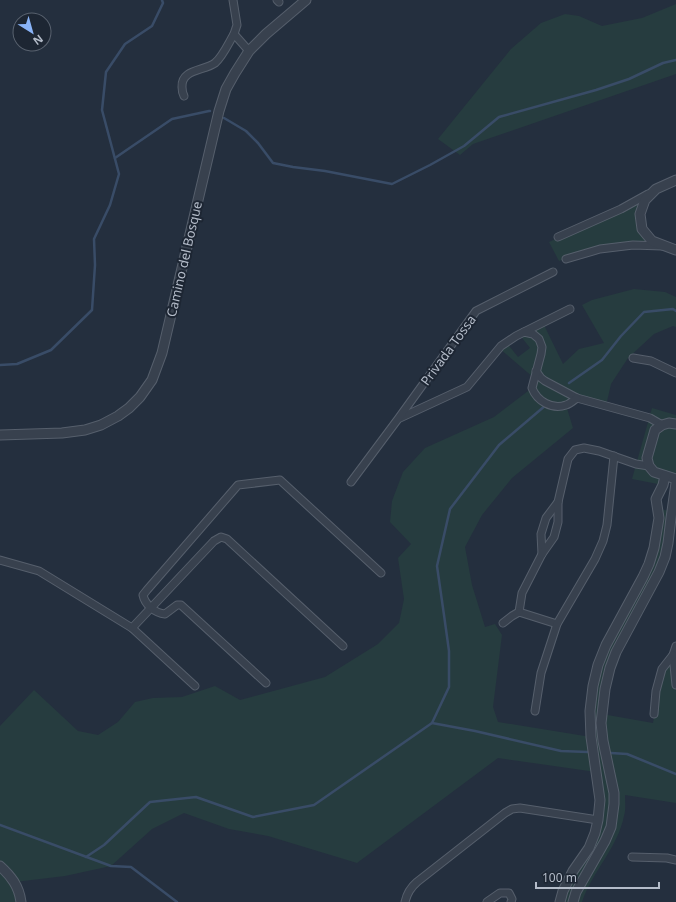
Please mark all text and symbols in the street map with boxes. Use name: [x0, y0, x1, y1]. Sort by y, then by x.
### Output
north arrow: [12, 12, 52, 52]
text: N: [30, 32, 46, 49]
street label: Camino del Bosque: [162, 199, 206, 319]
street label: Privada Tossa: [416, 311, 480, 389]
scale bar: [536, 864, 659, 890]
text: 100 m: [542, 869, 577, 886]

